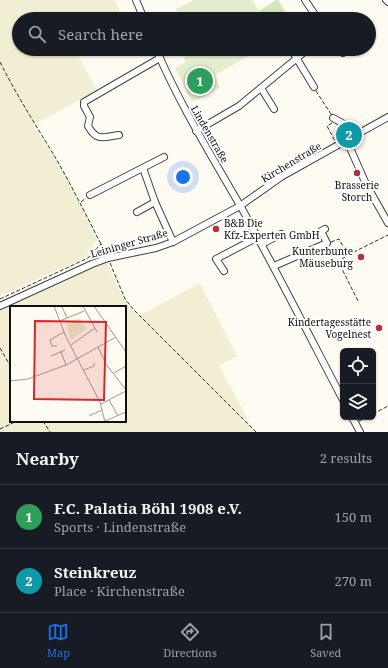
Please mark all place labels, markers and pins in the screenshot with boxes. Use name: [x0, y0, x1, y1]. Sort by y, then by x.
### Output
pin: 1: [187, 66, 213, 96]
pin: 2: [336, 120, 362, 150]
marker: Brasserie Storch: [352, 168, 362, 178]
place label: Brasserie Storch: [335, 178, 379, 204]
place label: B&B Die Kfz-Experten GmbH: [224, 216, 320, 242]
marker: B&B Die Kfz-Experten GmbH: [211, 224, 221, 234]
place label: Kunterbunte Mäuseburg: [292, 244, 354, 270]
marker: Kunterbunte Mäuseburg: [356, 252, 366, 262]
place label: Kindertagesstätte Vogelnest: [288, 315, 371, 341]
marker: Kindertagesstätte Vogelnest: [374, 323, 384, 333]

